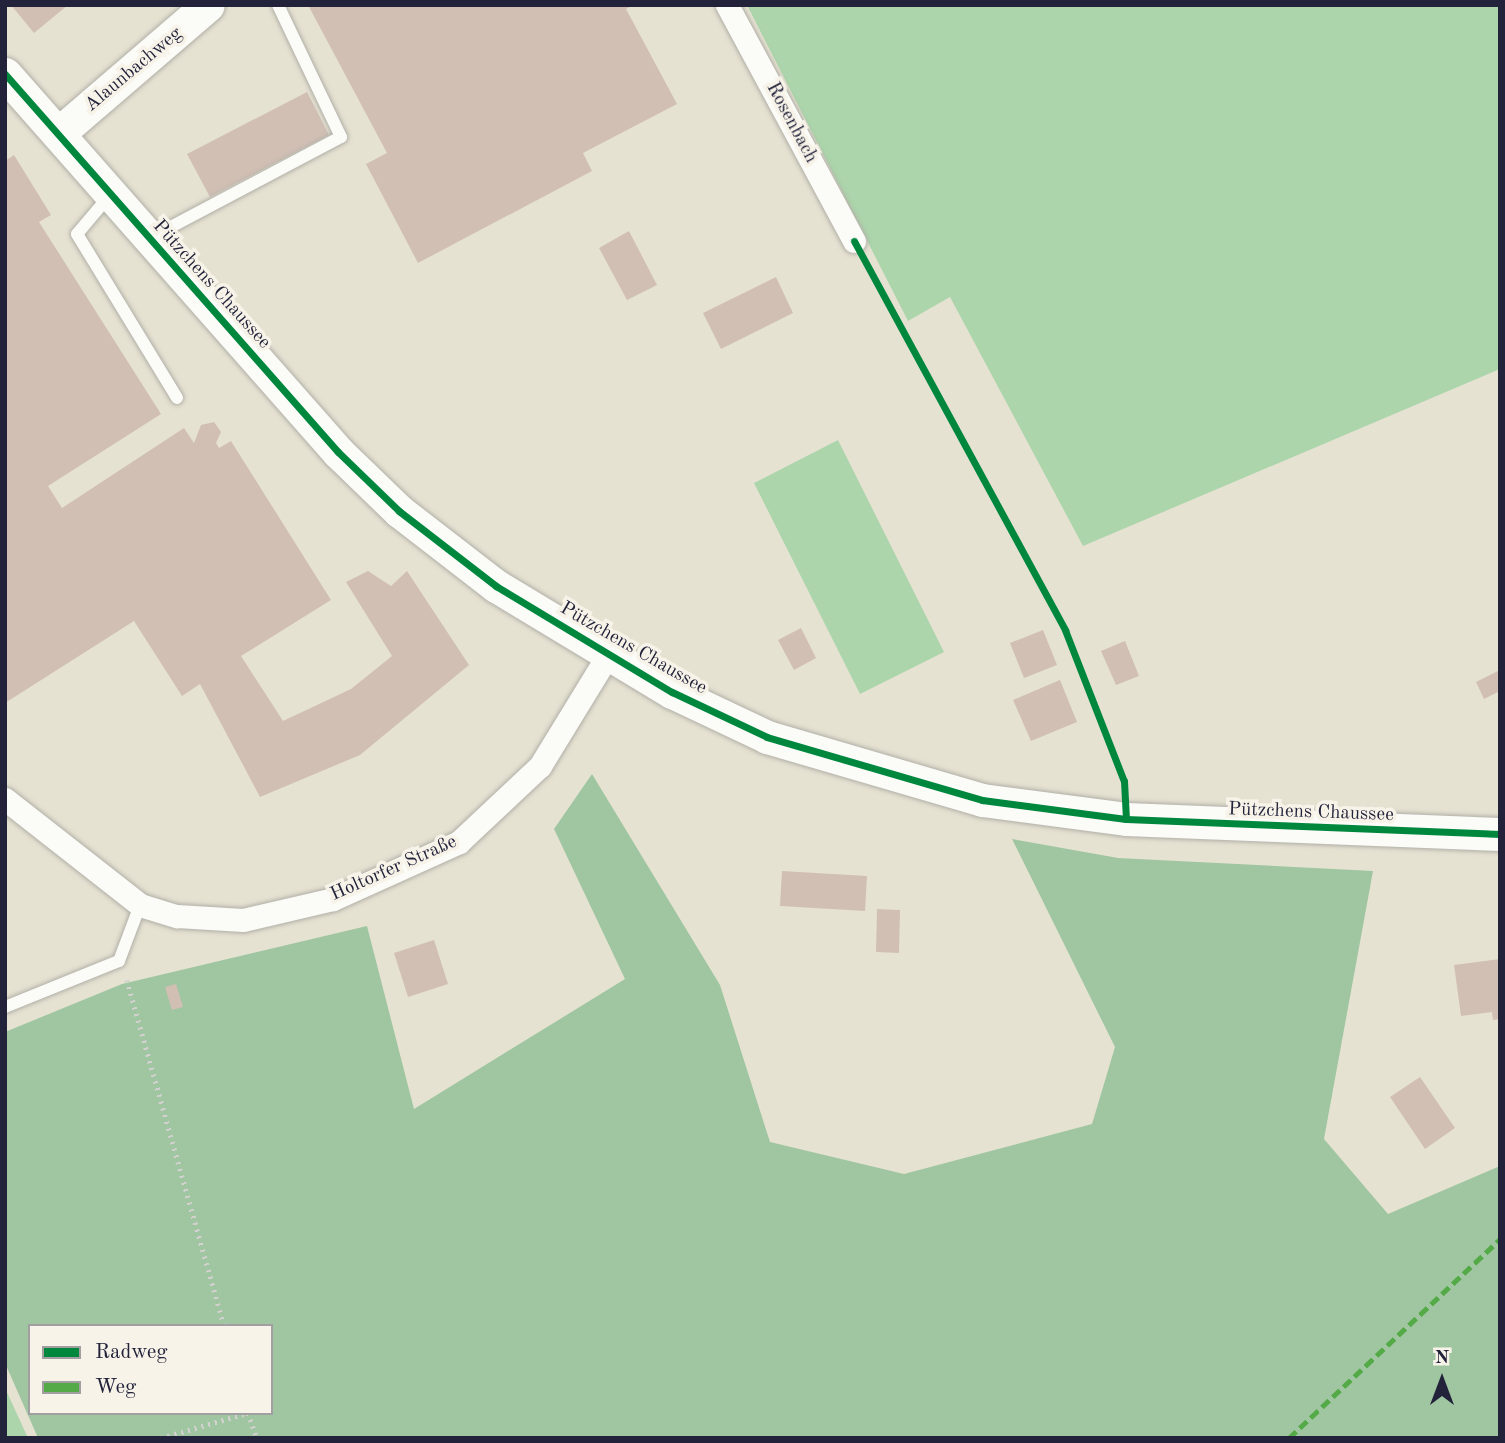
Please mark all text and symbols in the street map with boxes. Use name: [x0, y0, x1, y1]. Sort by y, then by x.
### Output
street label: Alaunbachweg: [81, 23, 187, 117]
street label: Rosenbach: [760, 79, 822, 167]
street label: Pützchens Chaussee: [147, 216, 275, 354]
street label: Pützchens Chaussee: [555, 598, 711, 700]
street label: Pützchens Chaussee: [1228, 799, 1394, 827]
street label: Holtorfer Straße: [327, 831, 461, 907]
legend: [28, 1324, 273, 1415]
text: Radweg: [95, 1342, 168, 1363]
north arrow: [1407, 1345, 1477, 1415]
text: N: [1435, 1349, 1449, 1368]
text: Weg: [95, 1377, 136, 1398]

